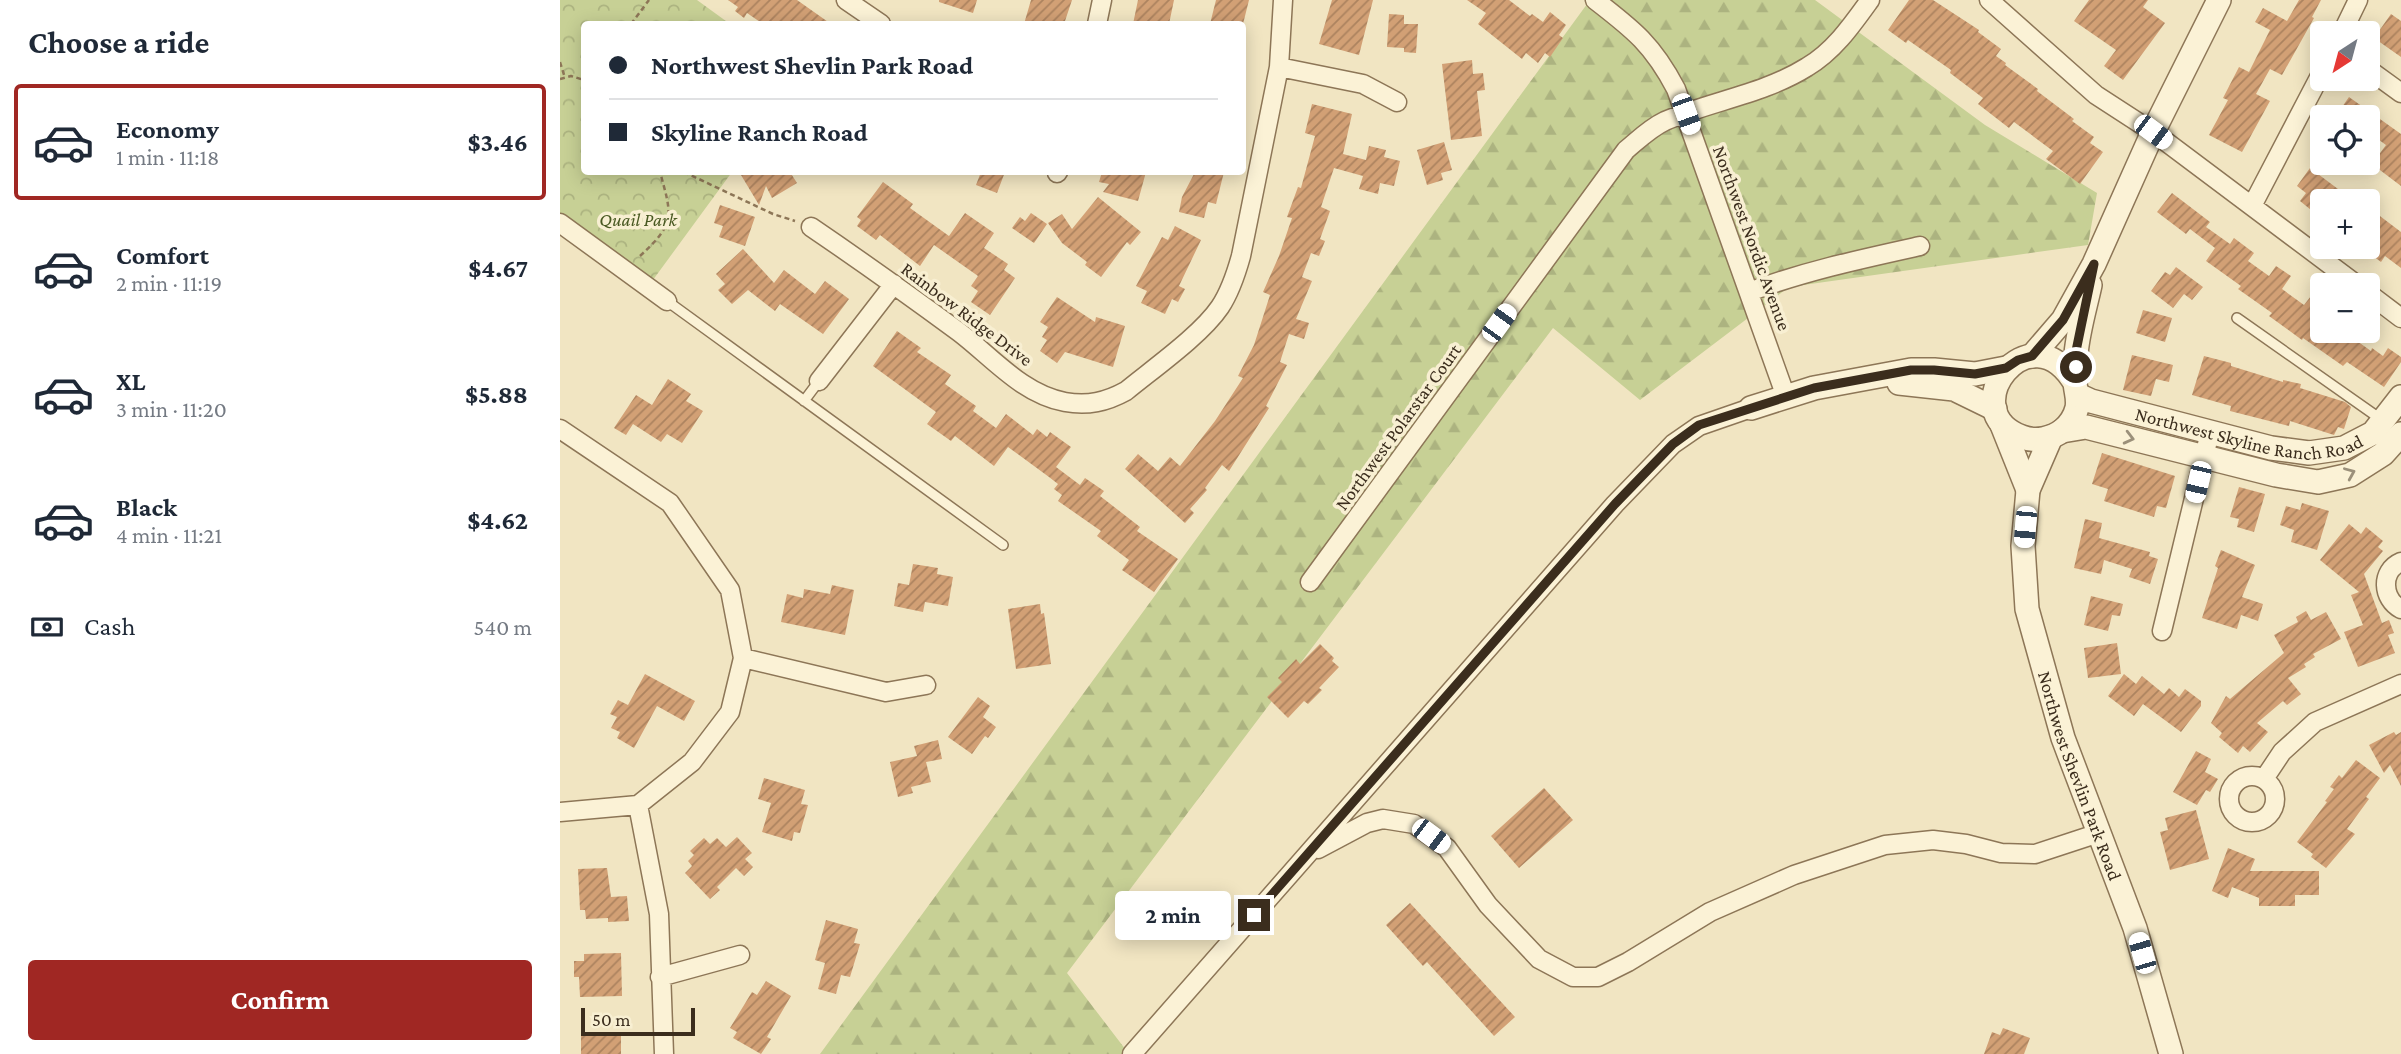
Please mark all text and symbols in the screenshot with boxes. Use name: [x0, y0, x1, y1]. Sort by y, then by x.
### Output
north arrow: [2310, 21, 2380, 91]
map controls: [2310, 21, 2380, 343]
text: Choose a ride: [28, 24, 209, 60]
text: Northwest Shevlin Park Road: [651, 51, 973, 80]
car: [1669, 91, 1704, 137]
button: locate: [2310, 105, 2380, 175]
icon: car: [32, 111, 95, 174]
car: [2130, 111, 2177, 153]
text: Economy: [116, 115, 219, 144]
text: Skyline Ranch Road: [651, 118, 868, 147]
text: $3.46: [467, 128, 528, 157]
street label: Northwest Nordic Avenue: [1709, 143, 1795, 333]
text: 1 min · 11:18: [116, 144, 220, 170]
button: +: [2310, 189, 2380, 259]
park label: Quail Park: [599, 209, 677, 230]
icon: car: [32, 237, 95, 300]
text: Comfort: [116, 241, 209, 270]
text: $4.67: [468, 254, 528, 283]
street label: Rainbow Ridge Drive: [897, 258, 1037, 370]
text: 2 min · 11:19: [116, 270, 222, 296]
button: −: [2310, 273, 2380, 343]
car: [1479, 300, 1520, 346]
street label: Northwest Polarstar Court: [1331, 339, 1466, 514]
route start: [2060, 351, 2092, 383]
icon: car: [32, 363, 95, 426]
text: XL: [116, 367, 145, 396]
text: $5.88: [465, 380, 528, 409]
text: 3 min · 11:20: [116, 396, 227, 422]
street label: Northwest Skyline Ranch Road: [2133, 403, 2366, 464]
one-way arrow: [2123, 430, 2135, 444]
car: [2184, 459, 2213, 505]
one-way arrow: [2343, 467, 2355, 481]
icon: car: [32, 489, 95, 552]
text: Black: [116, 493, 177, 522]
car: [2013, 505, 2038, 549]
text: $4.62: [467, 506, 528, 535]
text: 4 min · 11:21: [116, 522, 222, 548]
icon: cash: [28, 608, 66, 646]
text: Cash: [84, 612, 135, 641]
text: 540 m: [474, 614, 532, 640]
street label: Northwest Shevlin Park Road: [2034, 668, 2126, 883]
car: [1408, 815, 1455, 857]
callout: 2 min: [1114, 890, 1230, 940]
route end: [1238, 899, 1270, 931]
text: 2 min: [1145, 902, 1201, 928]
car: [2127, 930, 2158, 976]
button: Confirm: [28, 960, 532, 1040]
scale bar: [581, 1005, 695, 1037]
text: 50 m: [592, 1009, 631, 1030]

